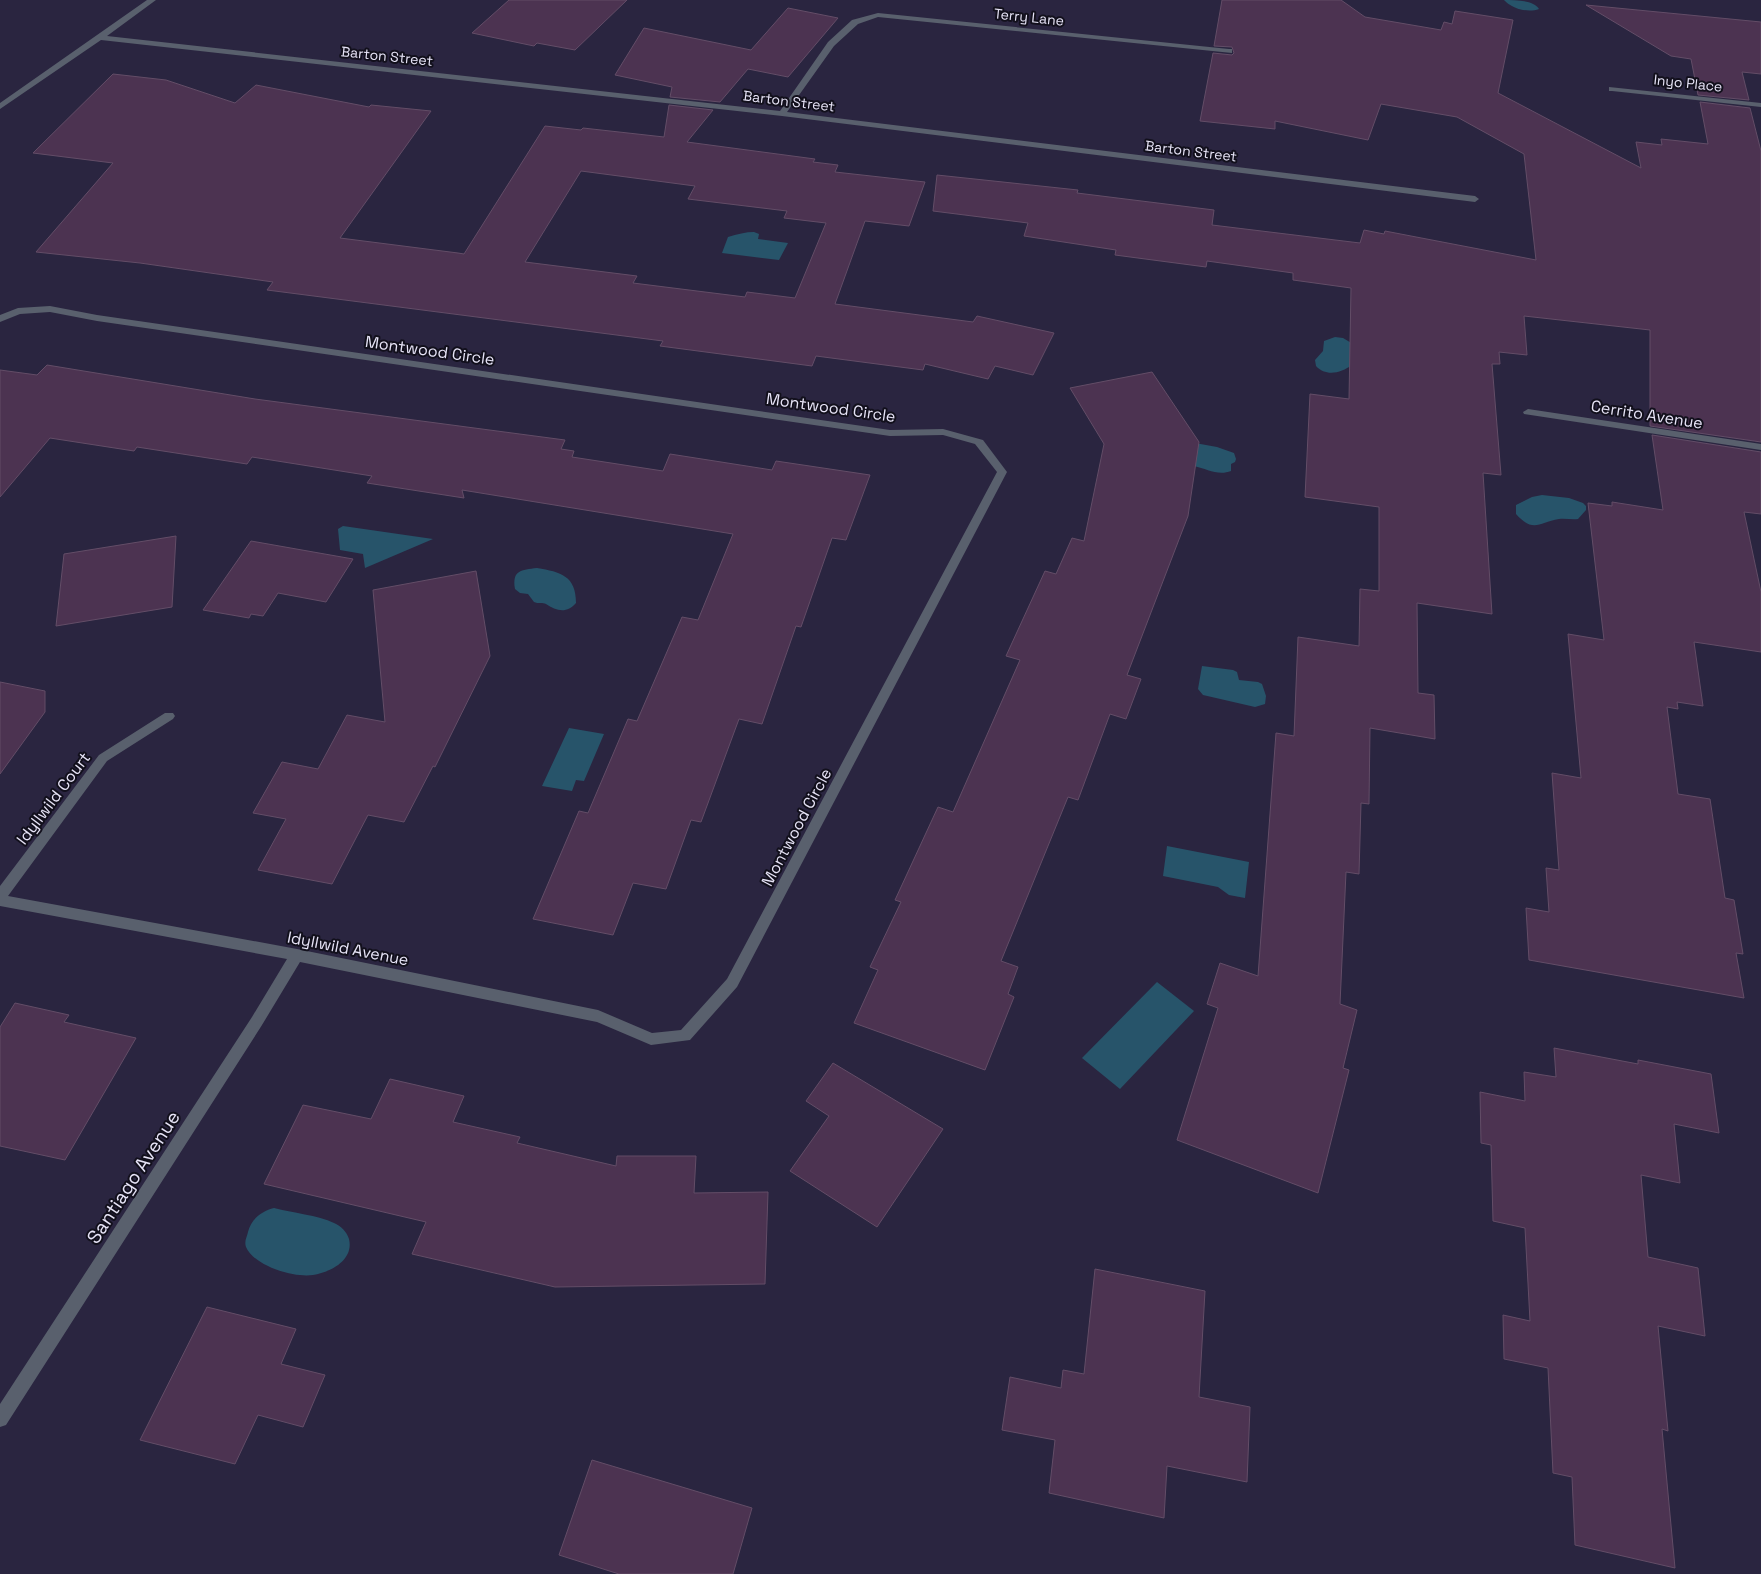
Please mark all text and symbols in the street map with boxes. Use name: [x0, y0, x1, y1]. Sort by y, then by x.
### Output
street label: Terry Lane: [993, 4, 1065, 30]
street label: Barton Street: [340, 42, 434, 70]
street label: Inyo Place: [1653, 70, 1723, 96]
street label: Barton Street: [742, 86, 836, 116]
street label: Barton Street: [1144, 136, 1238, 166]
street label: Montwood Circle: [364, 331, 496, 370]
street label: Montwood Circle: [765, 388, 897, 427]
street label: Cerrito Avenue: [1589, 395, 1704, 434]
street label: Idyllwild Court: [12, 748, 95, 849]
street label: Montwood Circle: [757, 765, 836, 890]
street label: Idyllwild Avenue: [285, 926, 410, 971]
street label: Santiago Avenue: [81, 1106, 186, 1249]

